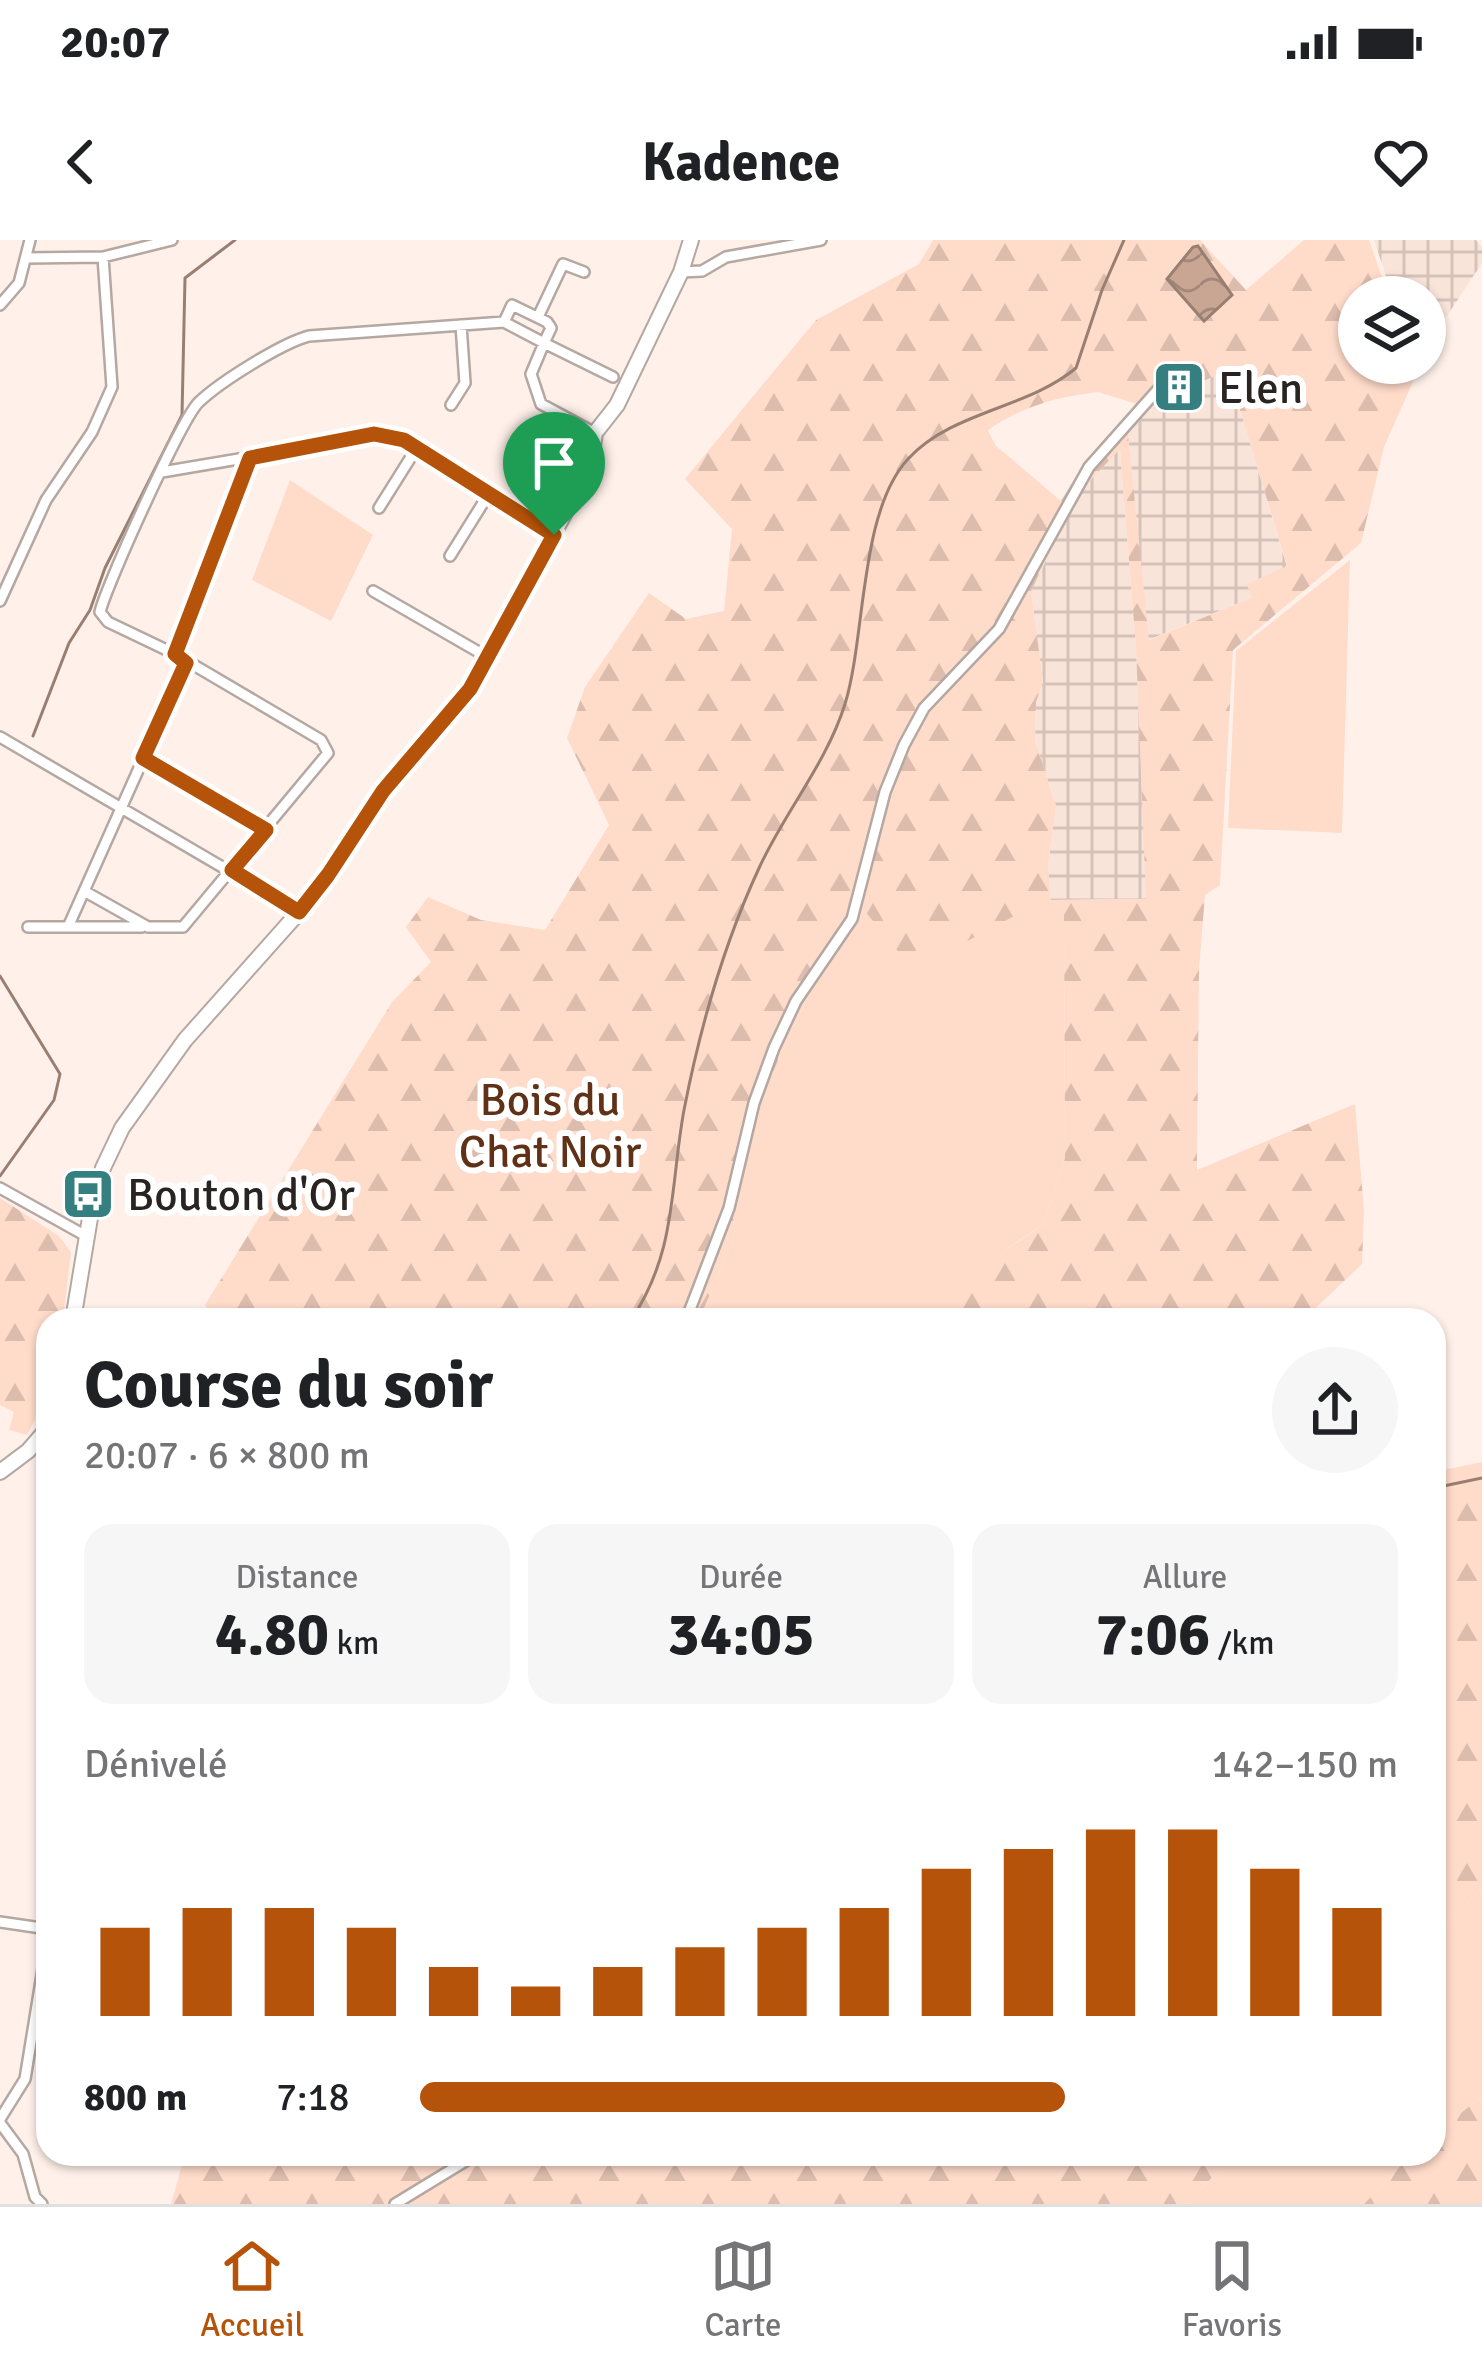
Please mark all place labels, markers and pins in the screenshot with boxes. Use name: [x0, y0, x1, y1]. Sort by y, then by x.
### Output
building icon: Elen: [1151, 359, 1207, 415]
place label: Elen: [1218, 361, 1303, 416]
pin: [503, 412, 605, 535]
bus stop icon: Bouton d'Or: [60, 1166, 116, 1222]
place label: Bouton d'Or: [127, 1168, 355, 1223]

